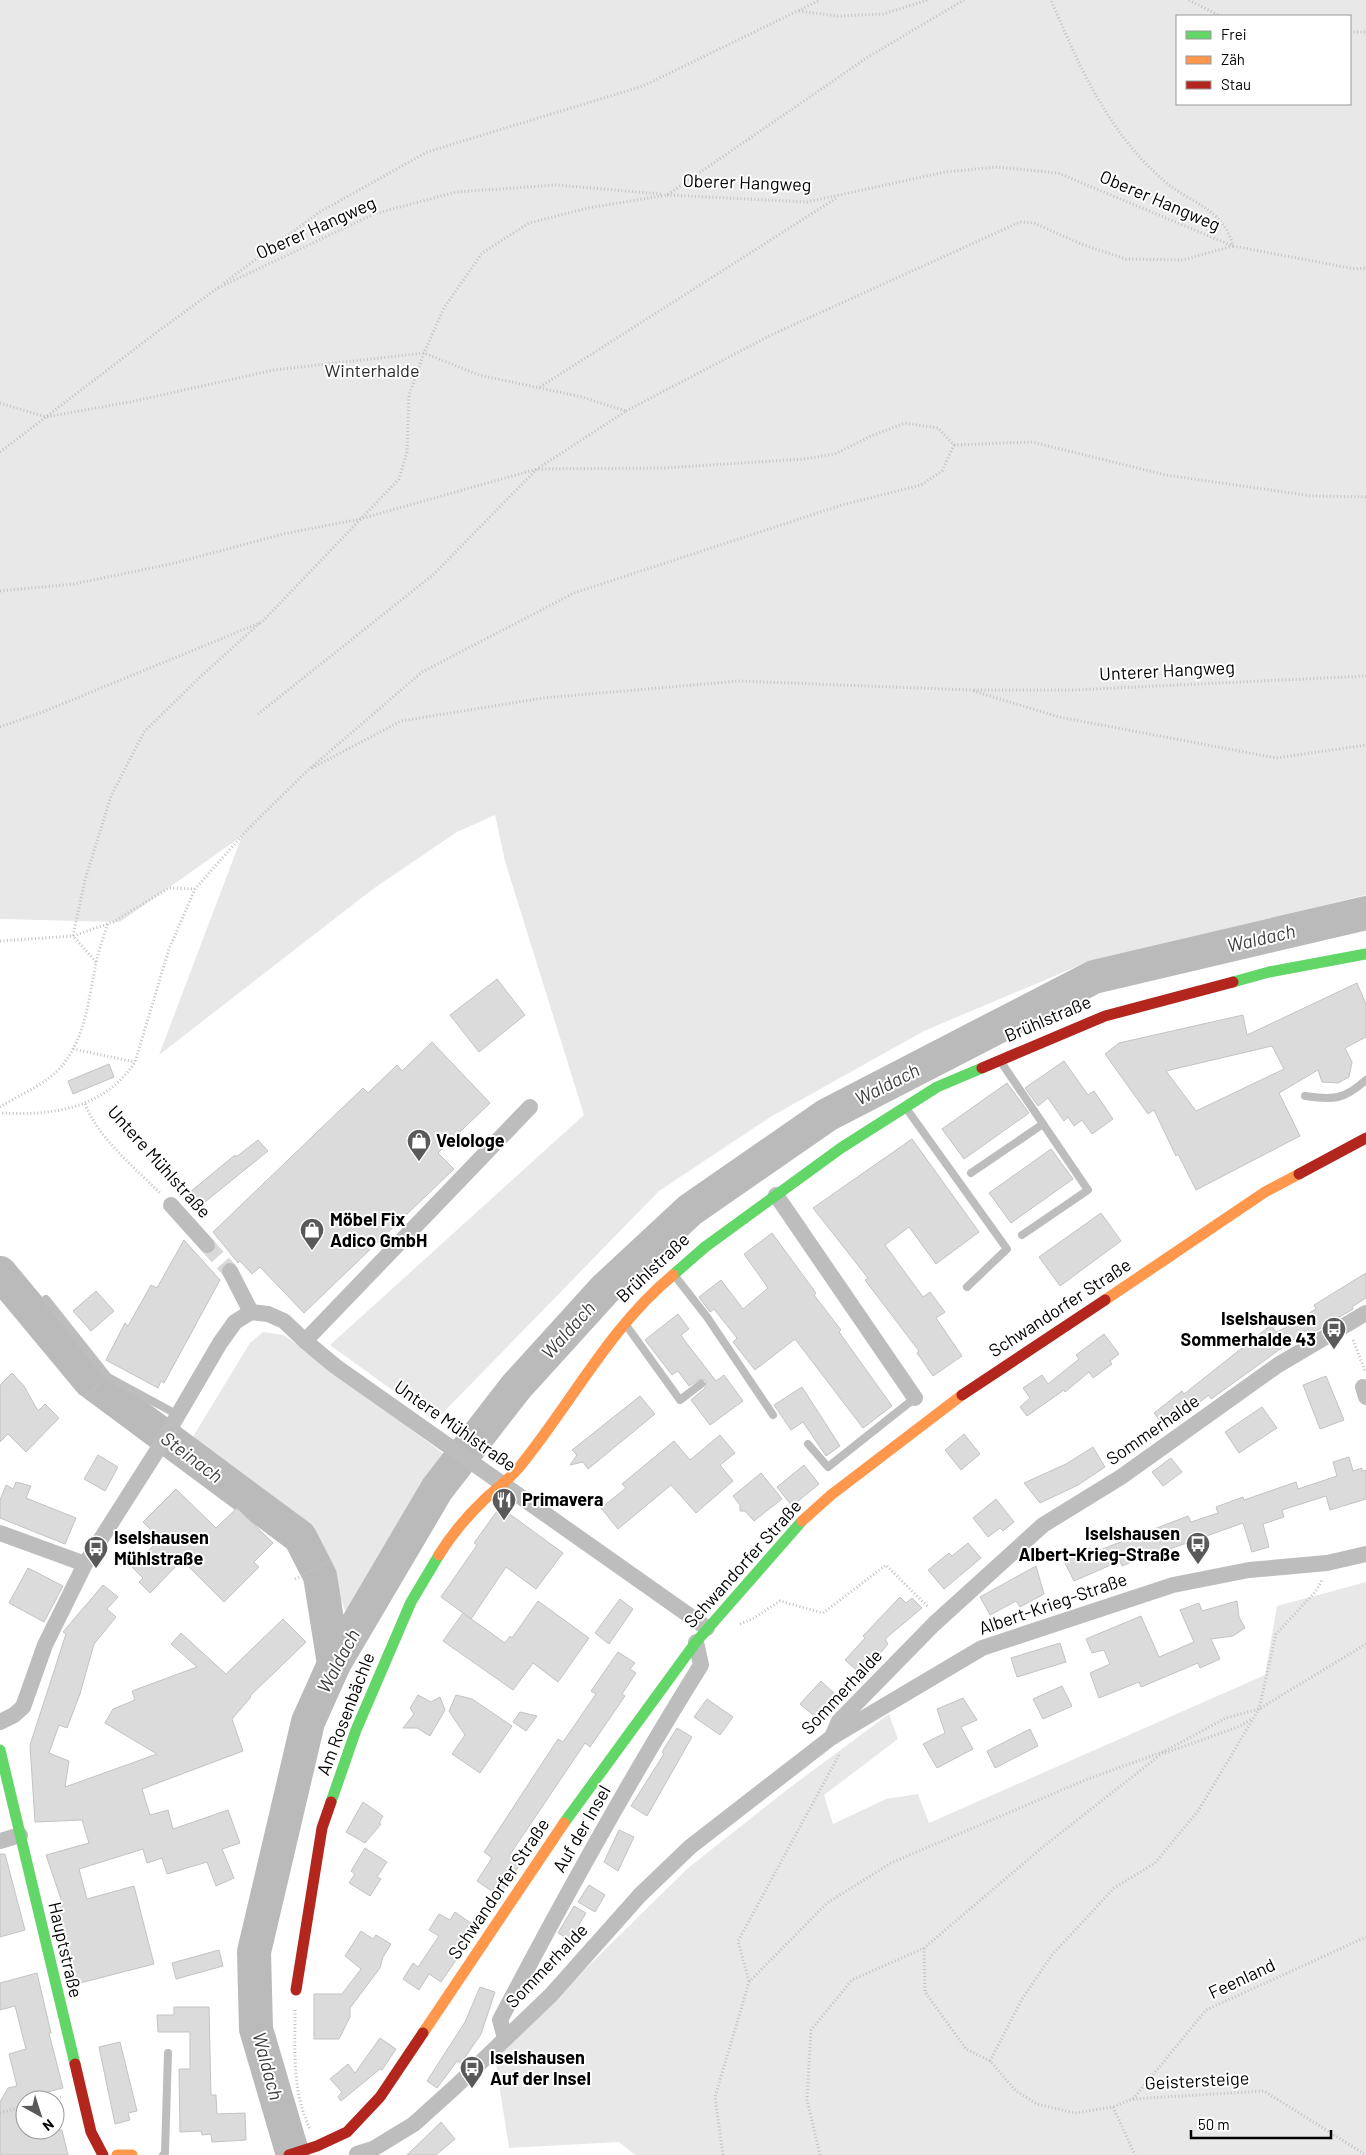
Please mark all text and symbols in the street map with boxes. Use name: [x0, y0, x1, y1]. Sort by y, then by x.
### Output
legend: [1176, 15, 1351, 105]
text: Frei: [1221, 25, 1247, 43]
text: Zäh: [1221, 50, 1245, 68]
text: Stau: [1221, 75, 1251, 93]
street label: Oberer Hangweg: [1097, 165, 1224, 235]
street label: Oberer Hangweg: [682, 169, 812, 195]
street label: Oberer Hangweg: [252, 191, 379, 263]
park label: Winterhalde: [325, 359, 420, 381]
street label: Unterer Hangweg: [1099, 655, 1235, 685]
water label: Waldach: [1225, 919, 1297, 957]
street label: Brühlstraße: [1001, 990, 1094, 1046]
water label: Waldach: [851, 1058, 923, 1110]
street label: Untere Mühlstraße: [103, 1101, 216, 1222]
shop icon: Velologe: [406, 1128, 432, 1162]
place label: Velologe: [436, 1129, 505, 1151]
place label: Möbel Fix Adico GmbH: [330, 1208, 427, 1251]
shop icon: Möbel Fix Adico GmbH: [299, 1217, 325, 1251]
street label: Brühlstraße: [611, 1228, 693, 1307]
street label: Schwandorfer Straße: [984, 1253, 1135, 1361]
water label: Waldach: [536, 1296, 599, 1363]
place label: Iselshausen Sommerhalde 43: [1181, 1307, 1316, 1350]
bus stop icon: Iselshausen Sommerhalde 43: [1321, 1316, 1347, 1350]
street label: Untere Mühlstraße: [390, 1375, 521, 1475]
street label: Sommerhalde: [1102, 1389, 1203, 1469]
water label: Steinach: [157, 1426, 228, 1487]
restaurant icon: Primavera: [491, 1487, 517, 1521]
place label: Primavera: [522, 1488, 603, 1510]
street label: Schwandorfer Straße: [679, 1495, 806, 1632]
place label: Iselshausen Albert-Krieg-Straße: [1019, 1522, 1180, 1565]
place label: Iselshausen Mühlstraße: [114, 1526, 209, 1569]
bus stop icon: Iselshausen Albert-Krieg-Straße: [1185, 1531, 1211, 1565]
bus stop icon: Iselshausen Mühlstraße: [83, 1535, 109, 1569]
street label: Albert-Krieg-Straße: [976, 1567, 1130, 1639]
water label: Waldach: [311, 1625, 364, 1697]
street label: Sommerhalde: [796, 1644, 886, 1739]
street label: Am Rosenbächle: [312, 1649, 379, 1778]
street label: Auf der Insel: [547, 1781, 615, 1876]
street label: Schwandorfer Straße: [443, 1814, 553, 1963]
street label: Hauptstraße: [44, 1900, 88, 2000]
street label: Sommerhalde: [501, 1919, 592, 2012]
street label: Feenland: [1205, 1953, 1278, 2003]
water label: Waldach: [248, 2029, 289, 2102]
place label: Iselshausen Auf der Insel: [490, 2046, 591, 2089]
bus stop icon: Iselshausen Auf der Insel: [459, 2055, 485, 2089]
street label: Geistersteige: [1144, 2066, 1250, 2094]
north arrow: [15, 2090, 65, 2140]
scale bar: [1191, 2108, 1331, 2140]
text: 50 m: [1198, 2115, 1230, 2133]
text: N: [40, 2116, 57, 2135]

